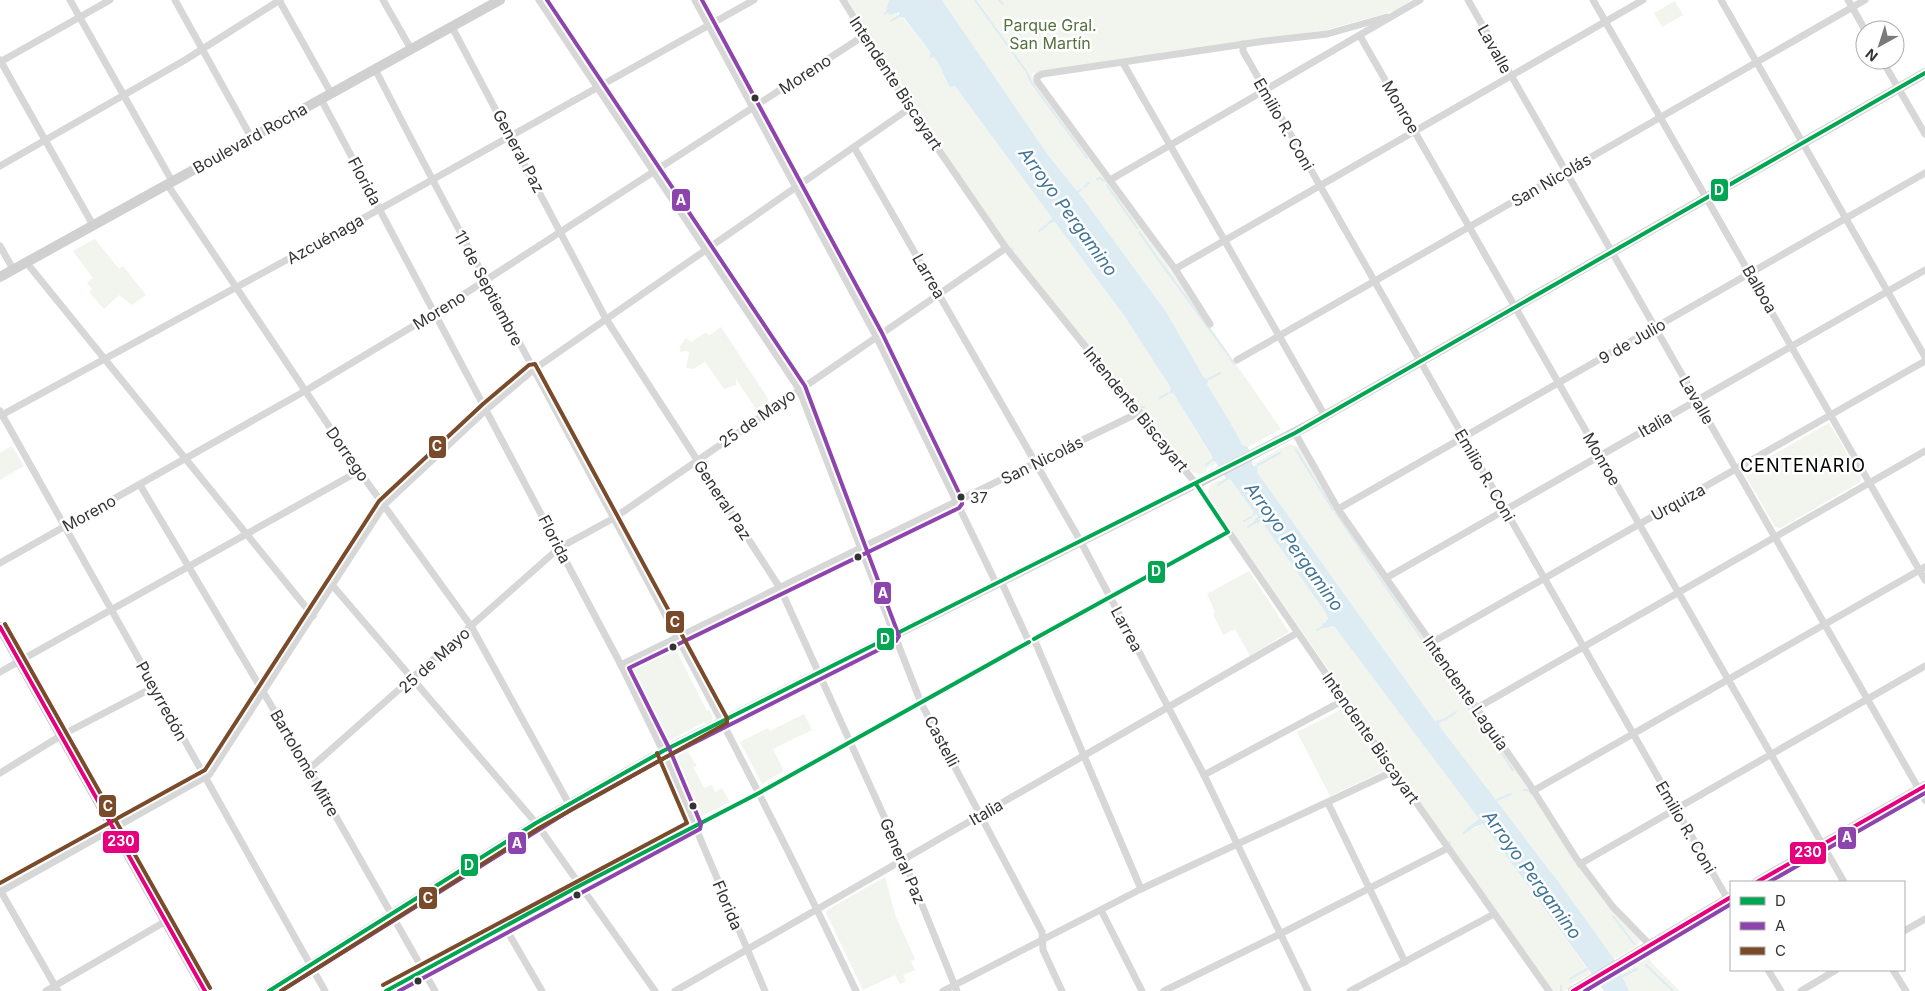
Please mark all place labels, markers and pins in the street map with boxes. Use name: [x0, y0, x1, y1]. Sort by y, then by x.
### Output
unlabelled marker: [750, 93, 760, 103]
place label: 37: [970, 488, 988, 507]
marker: 37: [956, 492, 966, 502]
unlabelled marker: [853, 552, 863, 562]
unlabelled marker: [668, 642, 678, 652]
unlabelled marker: [688, 801, 698, 811]
unlabelled marker: [572, 890, 582, 900]
unlabelled marker: [413, 976, 423, 986]

